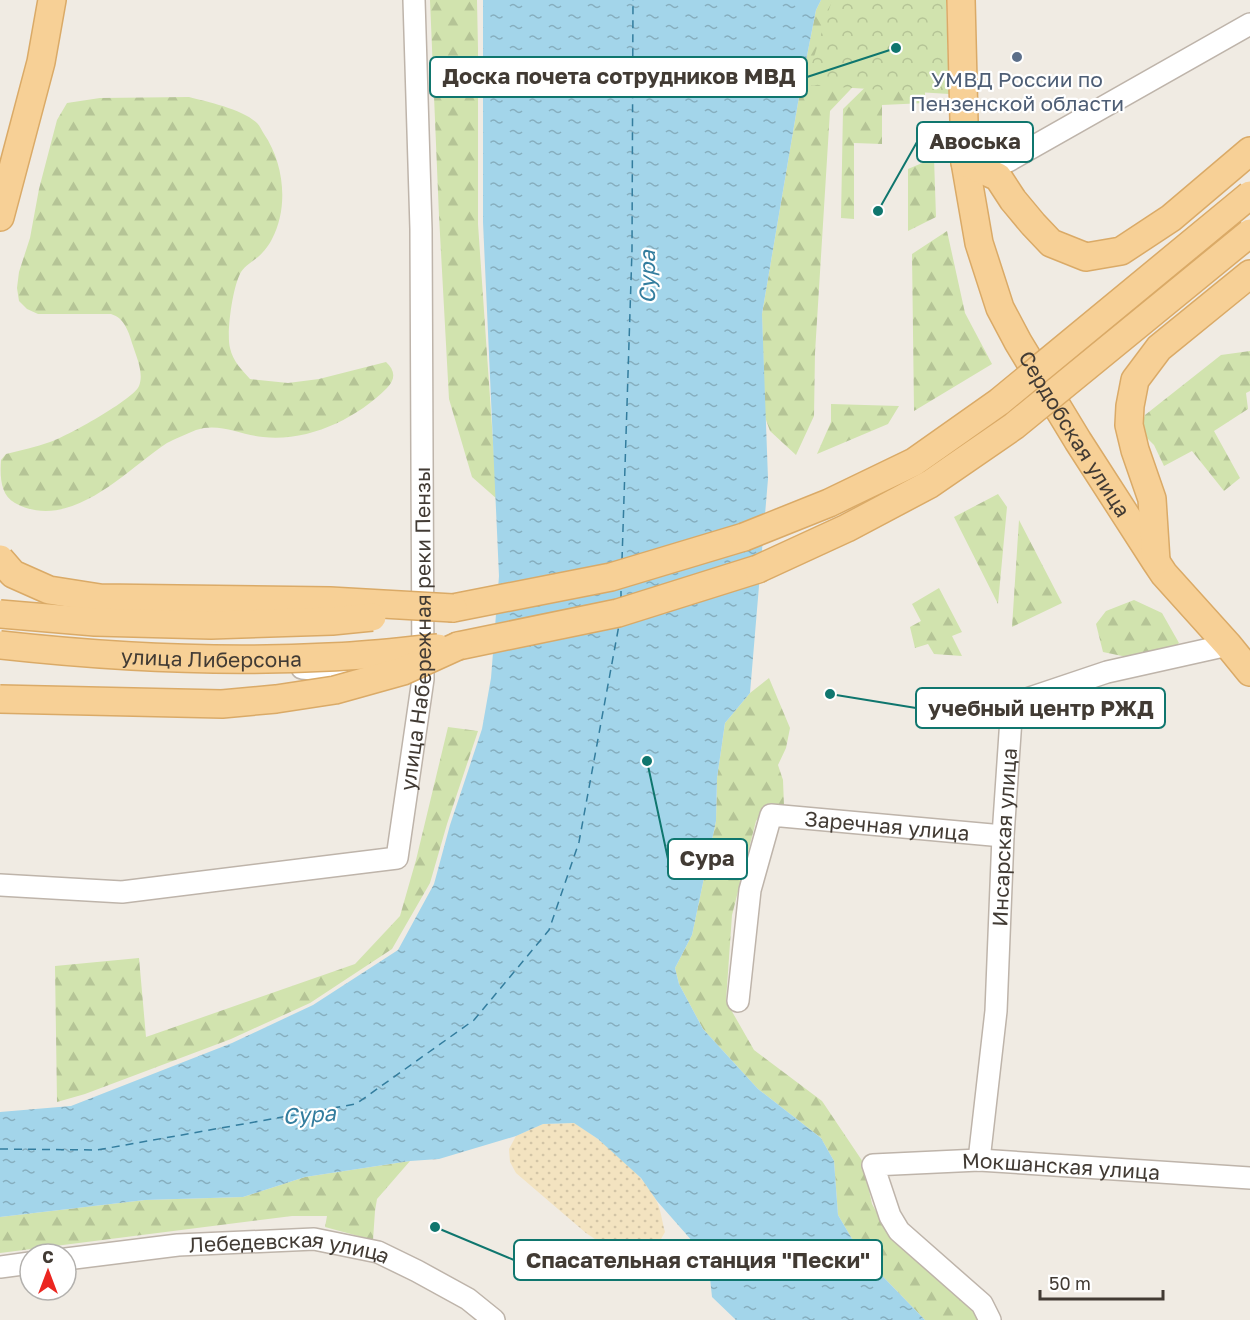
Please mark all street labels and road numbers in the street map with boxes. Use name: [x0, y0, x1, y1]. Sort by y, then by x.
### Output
street label: Сердобская улица: [1013, 346, 1136, 522]
street label: улица Набережная реки Пензы: [394, 467, 436, 792]
street label: улица Либерсона: [120, 643, 302, 672]
street label: Инсарская улица: [986, 747, 1022, 927]
street label: Заречная улица: [803, 805, 971, 846]
street label: Мокшанская улица: [961, 1147, 1161, 1185]
street label: Лебедевская улица: [188, 1226, 394, 1269]

